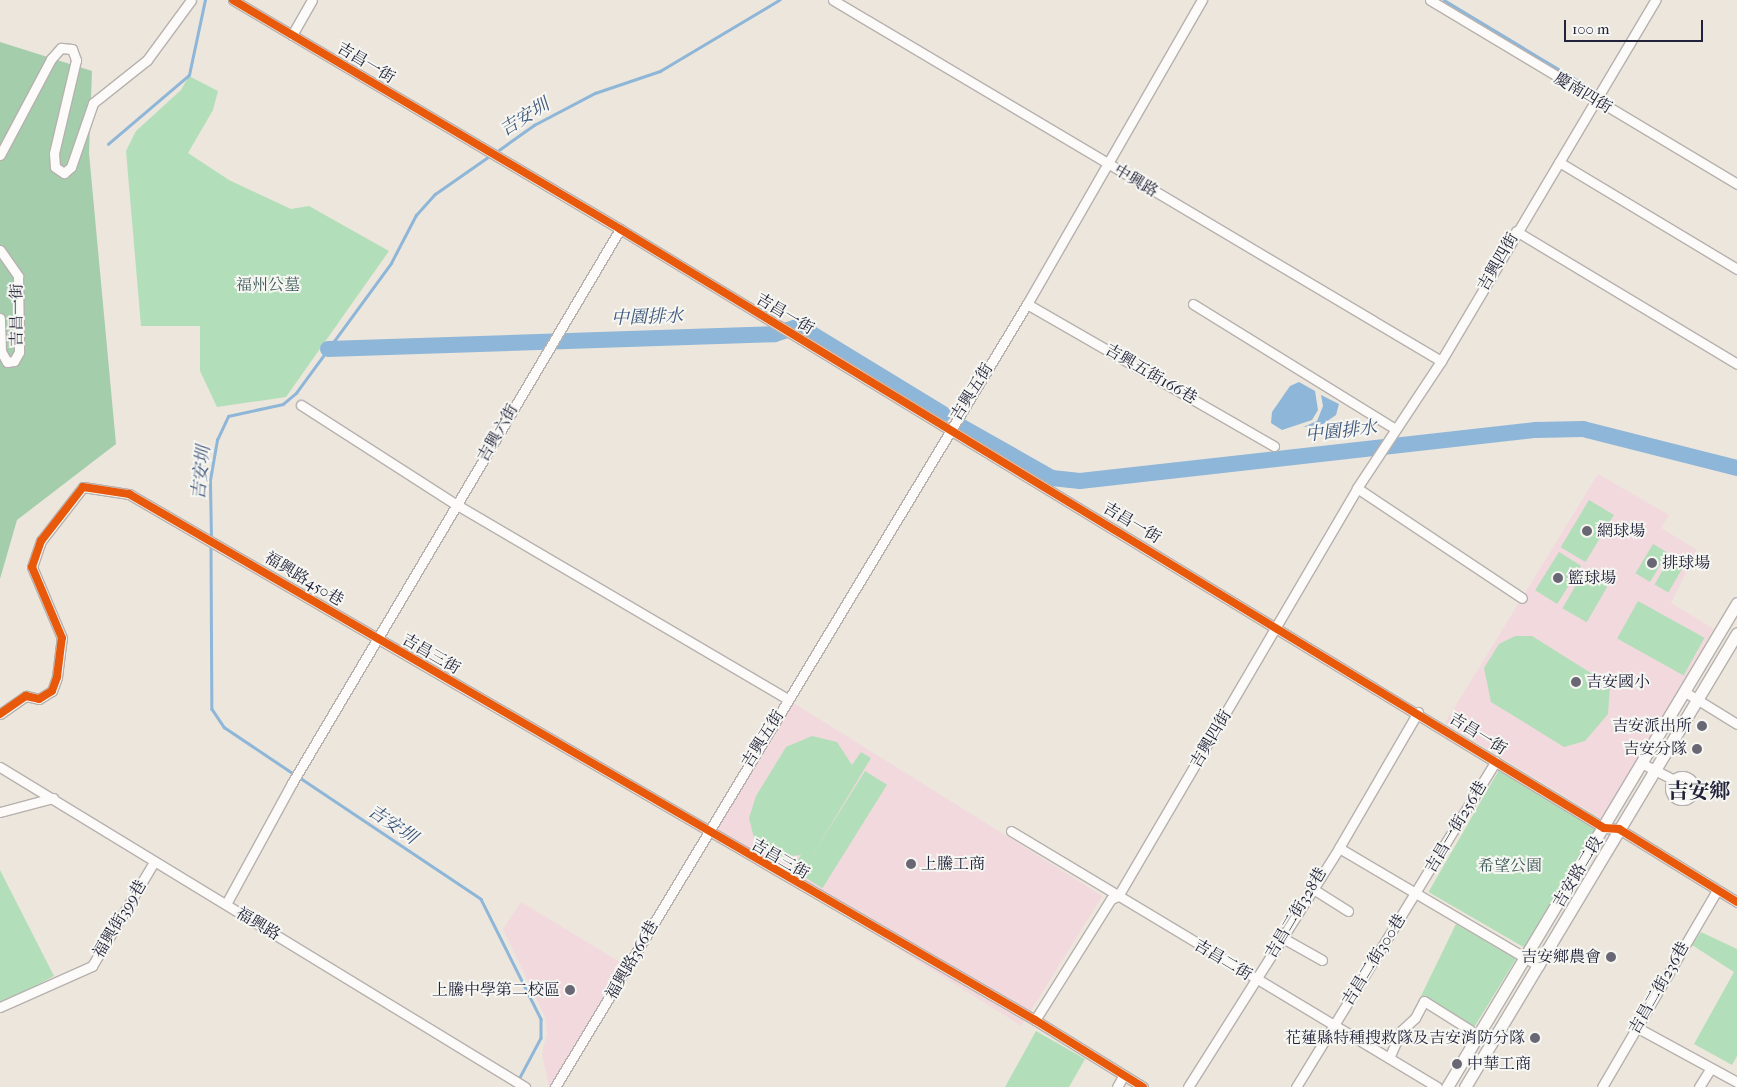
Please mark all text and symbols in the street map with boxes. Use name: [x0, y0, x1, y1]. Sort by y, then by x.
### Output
scale bar: [1567, 10, 1706, 42]
text: 100 m: [1572, 20, 1610, 38]
street label: 吉昌一街: [334, 38, 398, 88]
street label: 慶南四街: [1551, 68, 1615, 118]
water label: 吉安圳: [496, 95, 554, 141]
street label: 中興路: [1110, 160, 1162, 202]
street label: 吉興四街: [1474, 229, 1522, 295]
park label: 福州公墓: [236, 275, 300, 295]
street label: 吉昌一街: [7, 283, 27, 347]
street label: 吉昌一街: [753, 289, 817, 339]
water label: 中園排水: [611, 306, 683, 330]
street label: 吉興五街166巷: [1102, 340, 1200, 408]
street label: 吉興五街: [947, 360, 997, 424]
street label: 吉興六街: [474, 400, 522, 466]
water label: 中園排水: [1304, 417, 1378, 447]
water label: 吉安圳: [188, 445, 216, 501]
street label: 吉昌一街: [1100, 498, 1164, 548]
place label: 網球場: [1597, 521, 1645, 541]
marker: 網球場: [1581, 525, 1593, 537]
street label: 福興路450巷: [261, 548, 347, 610]
place label: 排球場: [1662, 553, 1710, 573]
marker: 排球場: [1646, 557, 1658, 569]
place label: 籃球場: [1568, 568, 1616, 588]
marker: 籃球場: [1552, 572, 1564, 584]
street label: 吉昌三街: [398, 630, 464, 678]
place label: 吉安國小: [1586, 672, 1650, 692]
marker: 吉安國小: [1570, 676, 1582, 688]
street label: 吉興五街: [738, 707, 788, 771]
street label: 吉興四街: [1186, 707, 1236, 771]
street label: 吉昌一街: [1446, 709, 1510, 759]
place label: 吉安派出所: [1612, 716, 1692, 736]
marker: 吉安派出所: [1696, 720, 1708, 732]
place label: 吉安分隊: [1623, 739, 1687, 759]
marker: 吉安分隊: [1691, 743, 1703, 755]
street label: 吉昌一街256巷: [1421, 778, 1491, 876]
district label: 吉安鄉: [1668, 778, 1730, 804]
water label: 吉安圳: [364, 801, 420, 849]
street label: 吉安路二段: [1549, 833, 1607, 911]
street label: 吉昌三街: [747, 835, 813, 883]
place label: 上騰工商: [921, 854, 985, 874]
park label: 希望公園: [1478, 856, 1542, 876]
marker: 上騰工商: [905, 858, 917, 870]
street label: 吉昌二街328巷: [1261, 864, 1331, 962]
street label: 福興街399巷: [89, 877, 151, 961]
street label: 福興路: [232, 903, 284, 945]
street label: 吉昌二街300巷: [1338, 911, 1410, 1009]
street label: 福興路366巷: [602, 917, 662, 1003]
street label: 吉昌二街: [1191, 935, 1255, 985]
street label: 吉昌二街236巷: [1625, 938, 1693, 1038]
place label: 吉安鄉農會: [1521, 947, 1601, 967]
marker: 吉安鄉農會: [1605, 951, 1617, 963]
place label: 上騰中學第二校區: [432, 980, 560, 1000]
marker: 上騰中學第二校區: [564, 984, 576, 996]
place label: 花蓮縣特種搜救隊及吉安消防分隊: [1285, 1028, 1525, 1048]
marker: 花蓮縣特種搜救隊及吉安消防分隊: [1529, 1032, 1541, 1044]
place label: 中華工商: [1467, 1054, 1531, 1074]
marker: 中華工商: [1451, 1058, 1463, 1070]

